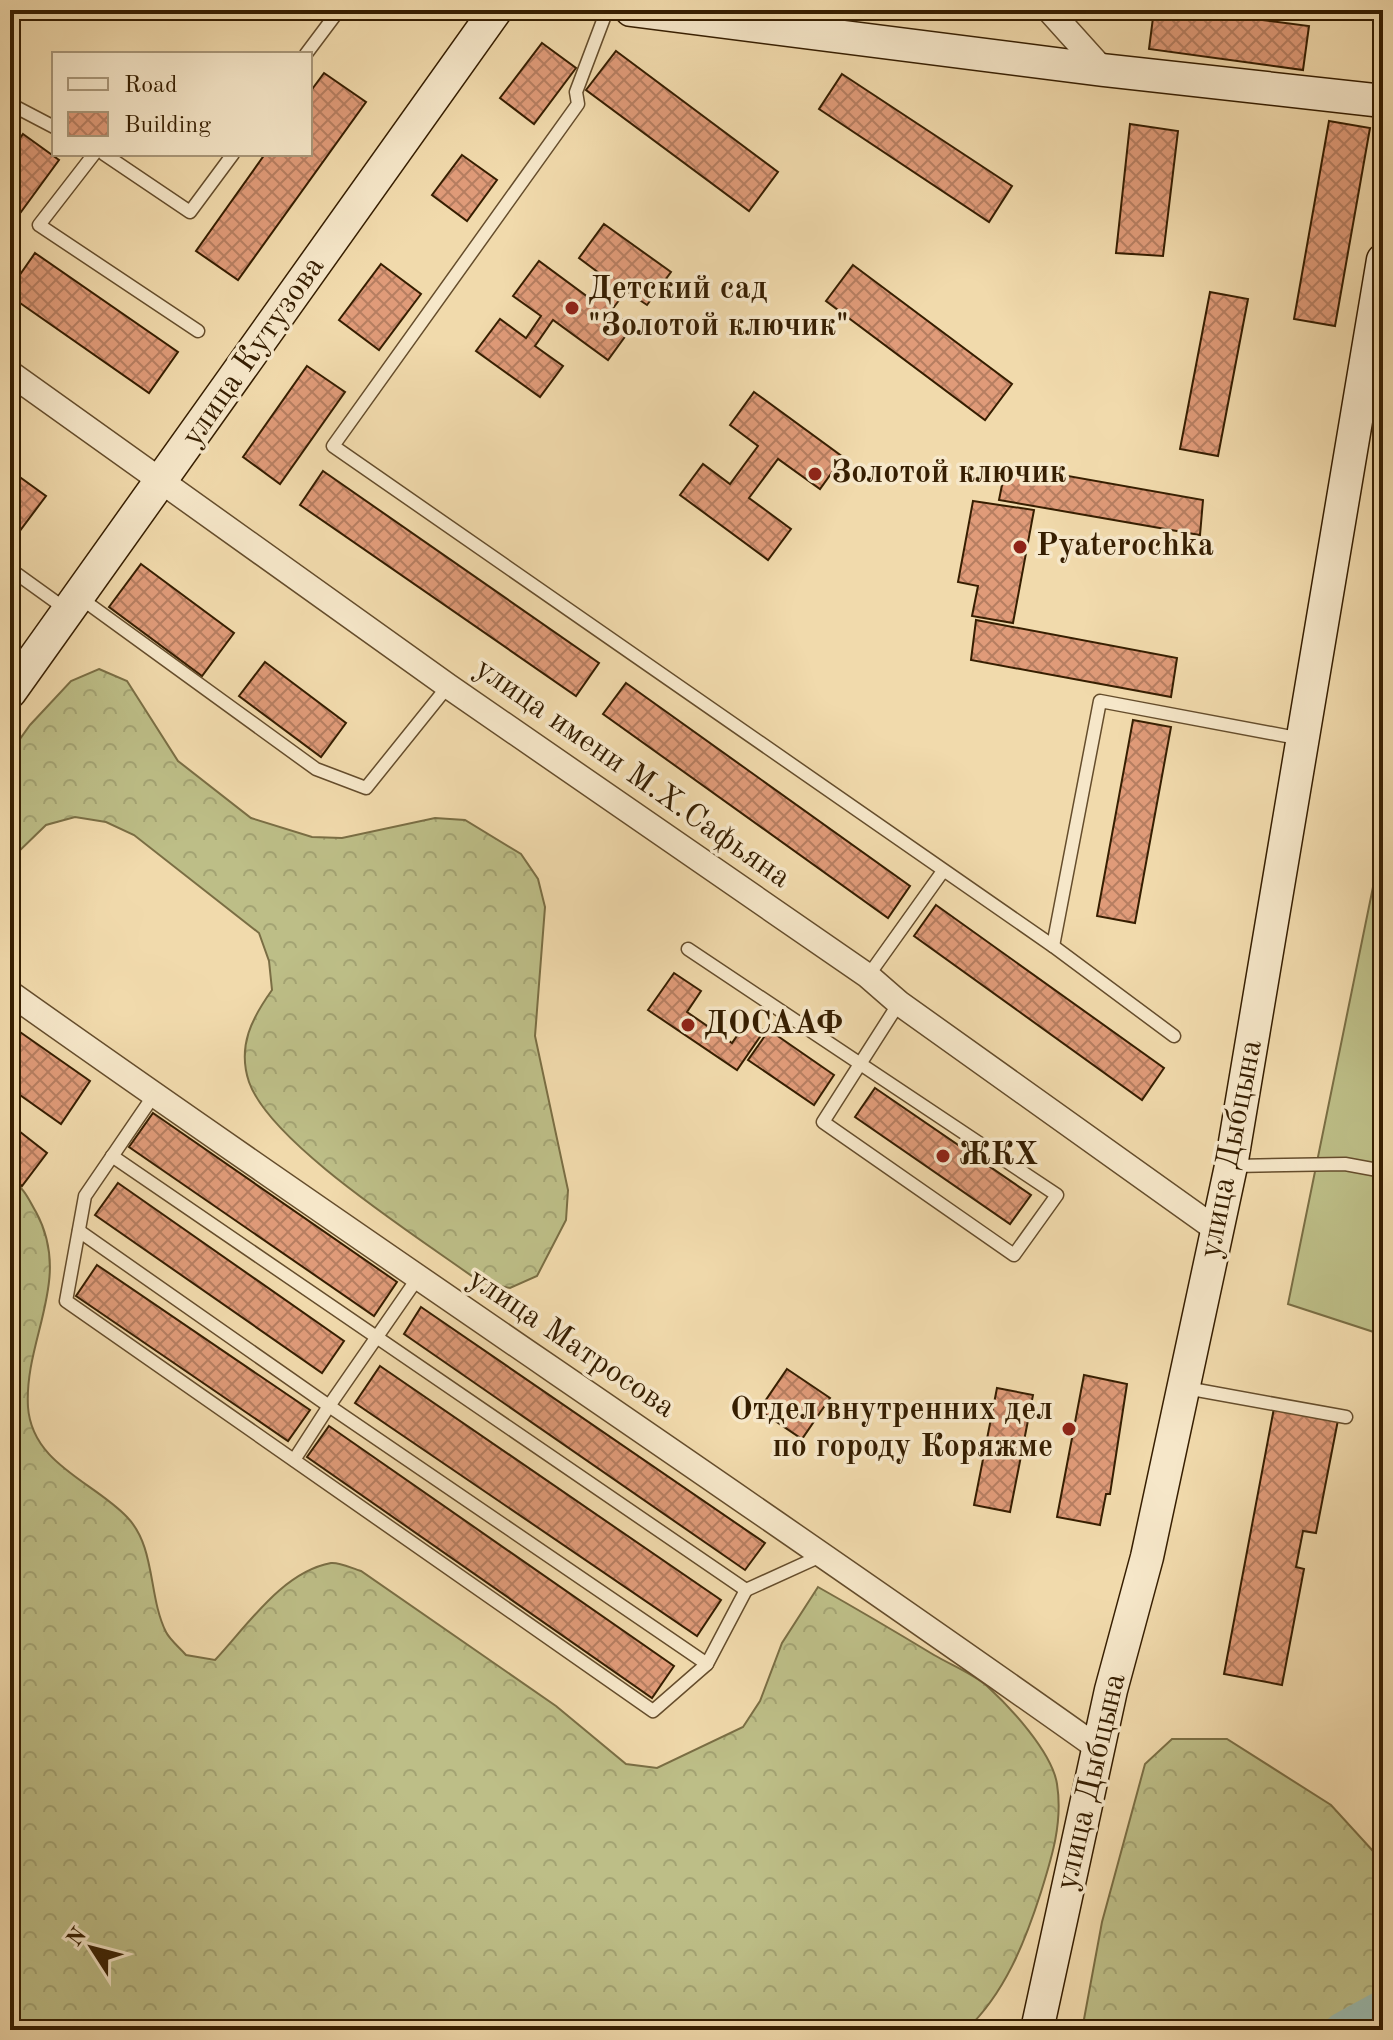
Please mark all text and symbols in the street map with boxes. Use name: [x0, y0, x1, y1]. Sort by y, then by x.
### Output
legend: [52, 52, 312, 156]
text: Road: [124, 74, 177, 98]
text: Building: [124, 114, 211, 138]
street label: улица Кутузова: [177, 251, 331, 453]
place label: Детский сад "Золотой ключик": [588, 274, 849, 343]
marker: Детский сад "Золотой ключик": [563, 299, 581, 317]
place label: Золотой ключик: [831, 458, 1067, 490]
marker: Золотой ключик: [806, 465, 824, 483]
place label: Pyaterochka: [1036, 531, 1214, 563]
marker: Pyaterochka: [1011, 538, 1029, 556]
street label: улица имени М.Х.Сафьяна: [468, 653, 796, 895]
place label: ДОСААФ: [704, 1009, 843, 1041]
marker: ДОСААФ: [679, 1016, 697, 1034]
street label: улица Дыбцына: [1195, 1037, 1269, 1261]
place label: ЖКХ: [959, 1140, 1038, 1172]
marker: ЖКХ: [934, 1147, 952, 1165]
street label: улица Матросова: [462, 1263, 680, 1425]
place label: Отдел внутренних дел по городу Коряжме: [730, 1395, 1053, 1464]
marker: Отдел внутренних дел по городу Коряжме: [1060, 1420, 1078, 1438]
street label: улица Дыбцына: [1051, 1670, 1133, 1894]
north arrow: [52, 1908, 132, 1988]
text: N: [64, 1924, 91, 1951]

